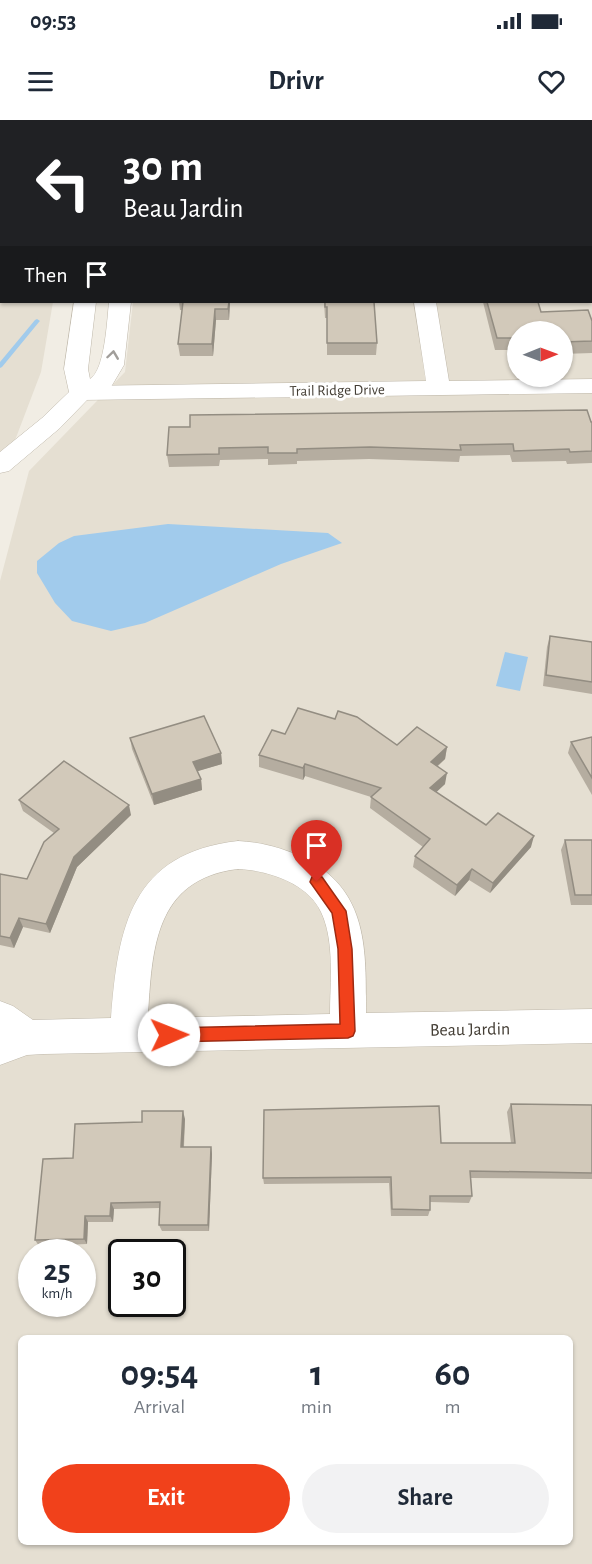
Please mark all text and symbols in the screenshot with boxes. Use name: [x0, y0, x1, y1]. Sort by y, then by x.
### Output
text: 09:53: [30, 10, 76, 32]
icon: menu: [24, 65, 57, 98]
icon: heart: [535, 65, 568, 98]
text: Drivr: [268, 67, 324, 94]
icon: left: [24, 144, 102, 222]
text: 30 m: [123, 146, 203, 188]
text: Beau Jardin: [123, 195, 244, 222]
icon: arrive: [80, 258, 113, 291]
text: Then: [24, 264, 68, 286]
north arrow: [507, 321, 573, 387]
map controls: [507, 321, 573, 387]
one-way arrow: [107, 350, 119, 360]
street label: Trail Ridge Drive: [289, 382, 385, 399]
pin: [291, 820, 342, 882]
icon: arrive: [300, 829, 333, 862]
position arrow: [137, 1003, 201, 1067]
street label: Beau Jardin: [430, 1020, 510, 1040]
speed limit sign: 30: [108, 1239, 186, 1317]
text: 25: [43, 1256, 71, 1286]
text: km/h: [42, 1286, 72, 1301]
text: 09:54: [120, 1356, 198, 1392]
text: 1: [310, 1356, 323, 1392]
text: 60: [434, 1356, 471, 1392]
text: Arrival: [134, 1397, 185, 1417]
text: min: [301, 1397, 332, 1417]
text: m: [444, 1397, 460, 1417]
button: Exit: [42, 1464, 290, 1533]
button: Share: [302, 1464, 549, 1533]

